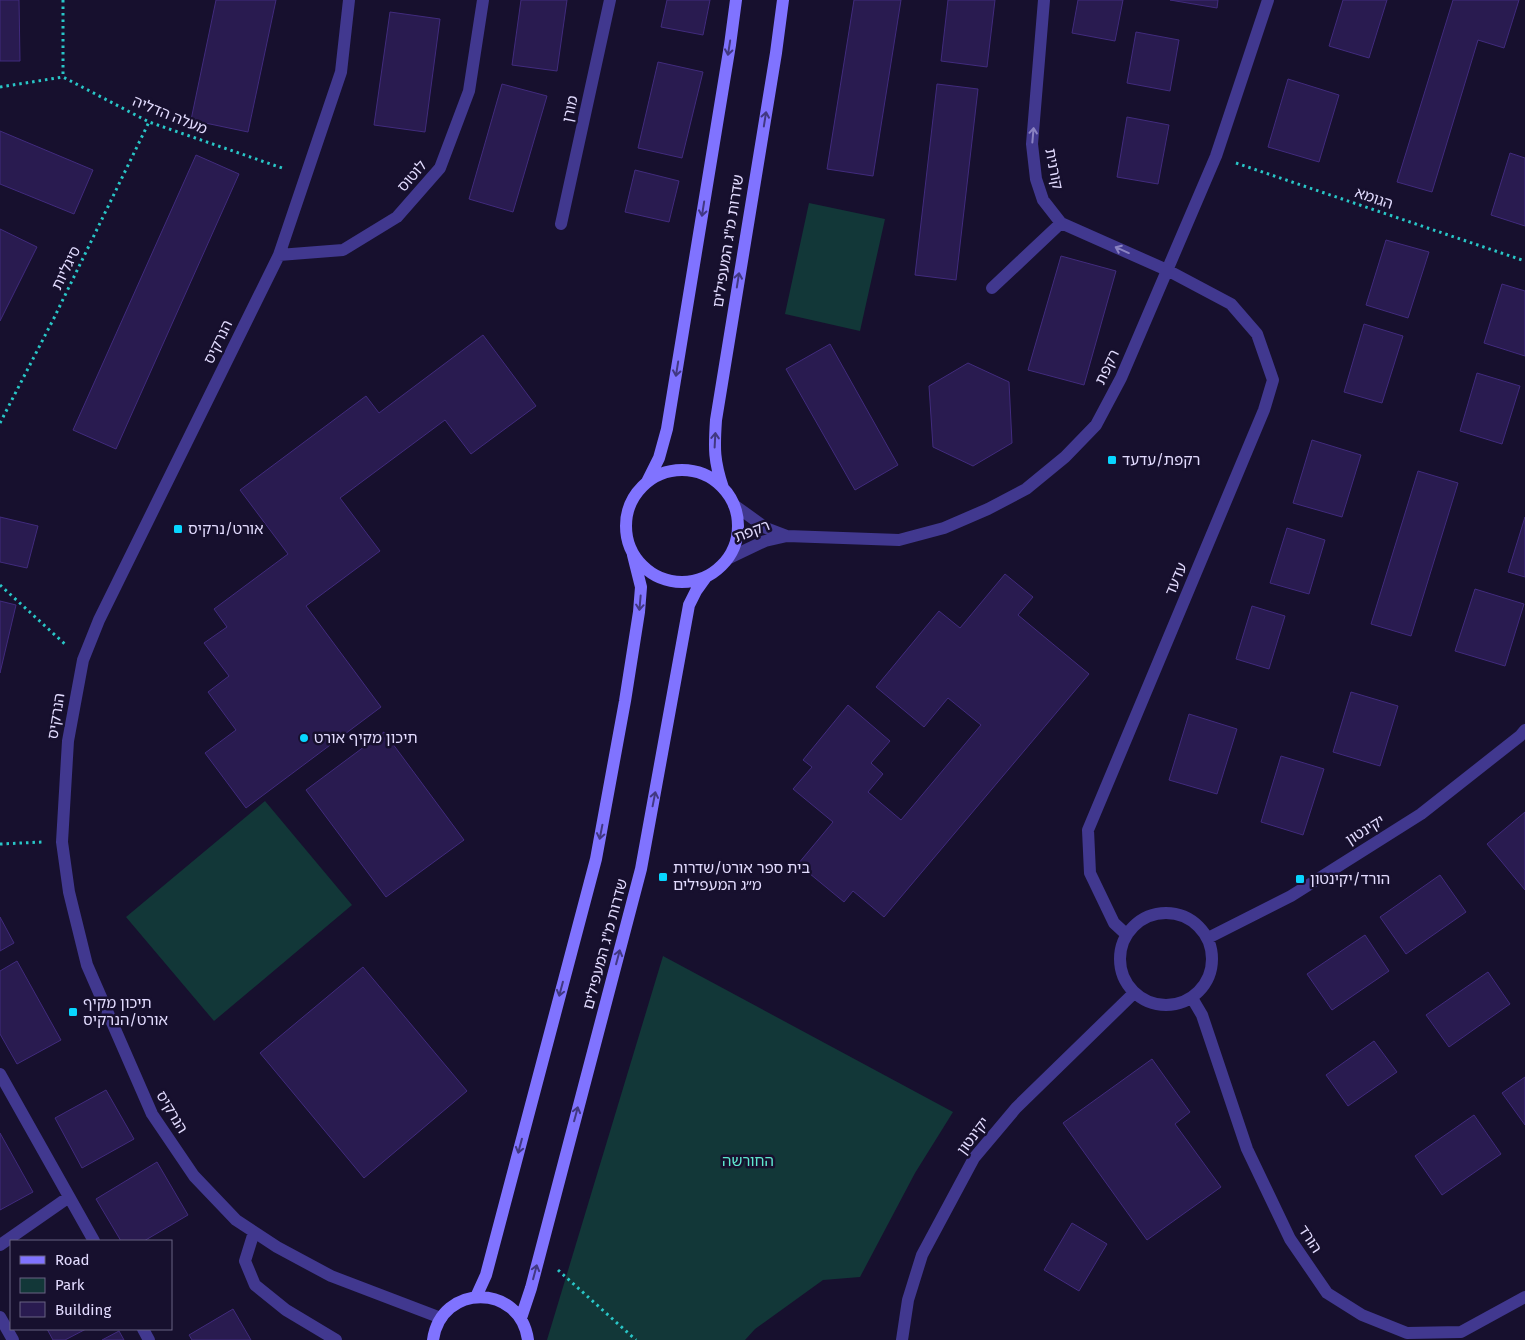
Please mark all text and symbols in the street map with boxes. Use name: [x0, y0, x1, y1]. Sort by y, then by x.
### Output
one-way arrow: [724, 40, 734, 56]
street label: מעלה הדליה: [130, 92, 210, 138]
street label: מורן: [558, 94, 582, 124]
one-way arrow: [760, 112, 770, 128]
one-way arrow: [1028, 127, 1038, 143]
street label: קורנית: [1041, 147, 1067, 191]
street label: לוטוס: [394, 157, 431, 195]
street label: שדרות מ"ג המעפילים: [709, 173, 747, 309]
street label: הגומא: [1353, 183, 1395, 213]
one-way arrow: [697, 200, 707, 216]
street label: סיגליות: [48, 243, 84, 293]
one-way arrow: [1115, 245, 1130, 255]
one-way arrow: [734, 272, 744, 288]
street label: הנרקיס: [200, 317, 236, 367]
street label: רקפת: [1091, 347, 1123, 387]
one-way arrow: [671, 361, 681, 377]
one-way arrow: [710, 432, 719, 448]
place label: רקפת/עדעד: [1122, 451, 1200, 469]
marker: רקפת/עדעד: [1106, 454, 1118, 466]
street label: רקפת: [732, 516, 772, 546]
place label: אורט/נרקיס: [188, 520, 264, 538]
marker: אורט/נרקיס: [172, 523, 184, 535]
street label: עדעד: [1161, 560, 1191, 598]
one-way arrow: [635, 594, 645, 610]
street label: הנרקיס: [43, 692, 69, 740]
place label: תיכון מקיף אורט: [314, 729, 417, 747]
marker: תיכון מקיף אורט: [298, 732, 310, 744]
one-way arrow: [650, 791, 660, 807]
street label: יקינטון: [1342, 811, 1388, 849]
one-way arrow: [595, 823, 605, 839]
place label: בית ספר אורט/שדרות מ״ג המעפילים: [673, 859, 811, 894]
place label: הורד/יקינטון: [1310, 870, 1390, 888]
marker: בית ספר אורט/שדרות מ״ג המעפילים: [657, 871, 669, 883]
marker: הורד/יקינטון: [1294, 873, 1306, 885]
street label: שדרות מ"ג המעפילים: [579, 877, 631, 1011]
one-way arrow: [614, 950, 623, 966]
one-way arrow: [556, 981, 566, 997]
place label: תיכון מקיף אורט/הנרקיס: [83, 994, 168, 1029]
marker: תיכון מקיף אורט/הנרקיס: [67, 1006, 79, 1018]
street label: הנרקיס: [152, 1088, 192, 1136]
one-way arrow: [572, 1107, 582, 1123]
street label: יקינטון: [953, 1114, 993, 1158]
one-way arrow: [515, 1138, 524, 1154]
park label: החורשה: [722, 1152, 774, 1170]
street label: הורד: [1294, 1222, 1326, 1256]
legend: [10, 1240, 172, 1330]
text: Road: [55, 1251, 90, 1269]
one-way arrow: [531, 1264, 540, 1280]
text: Park: [55, 1276, 85, 1294]
text: Building: [55, 1301, 111, 1319]

